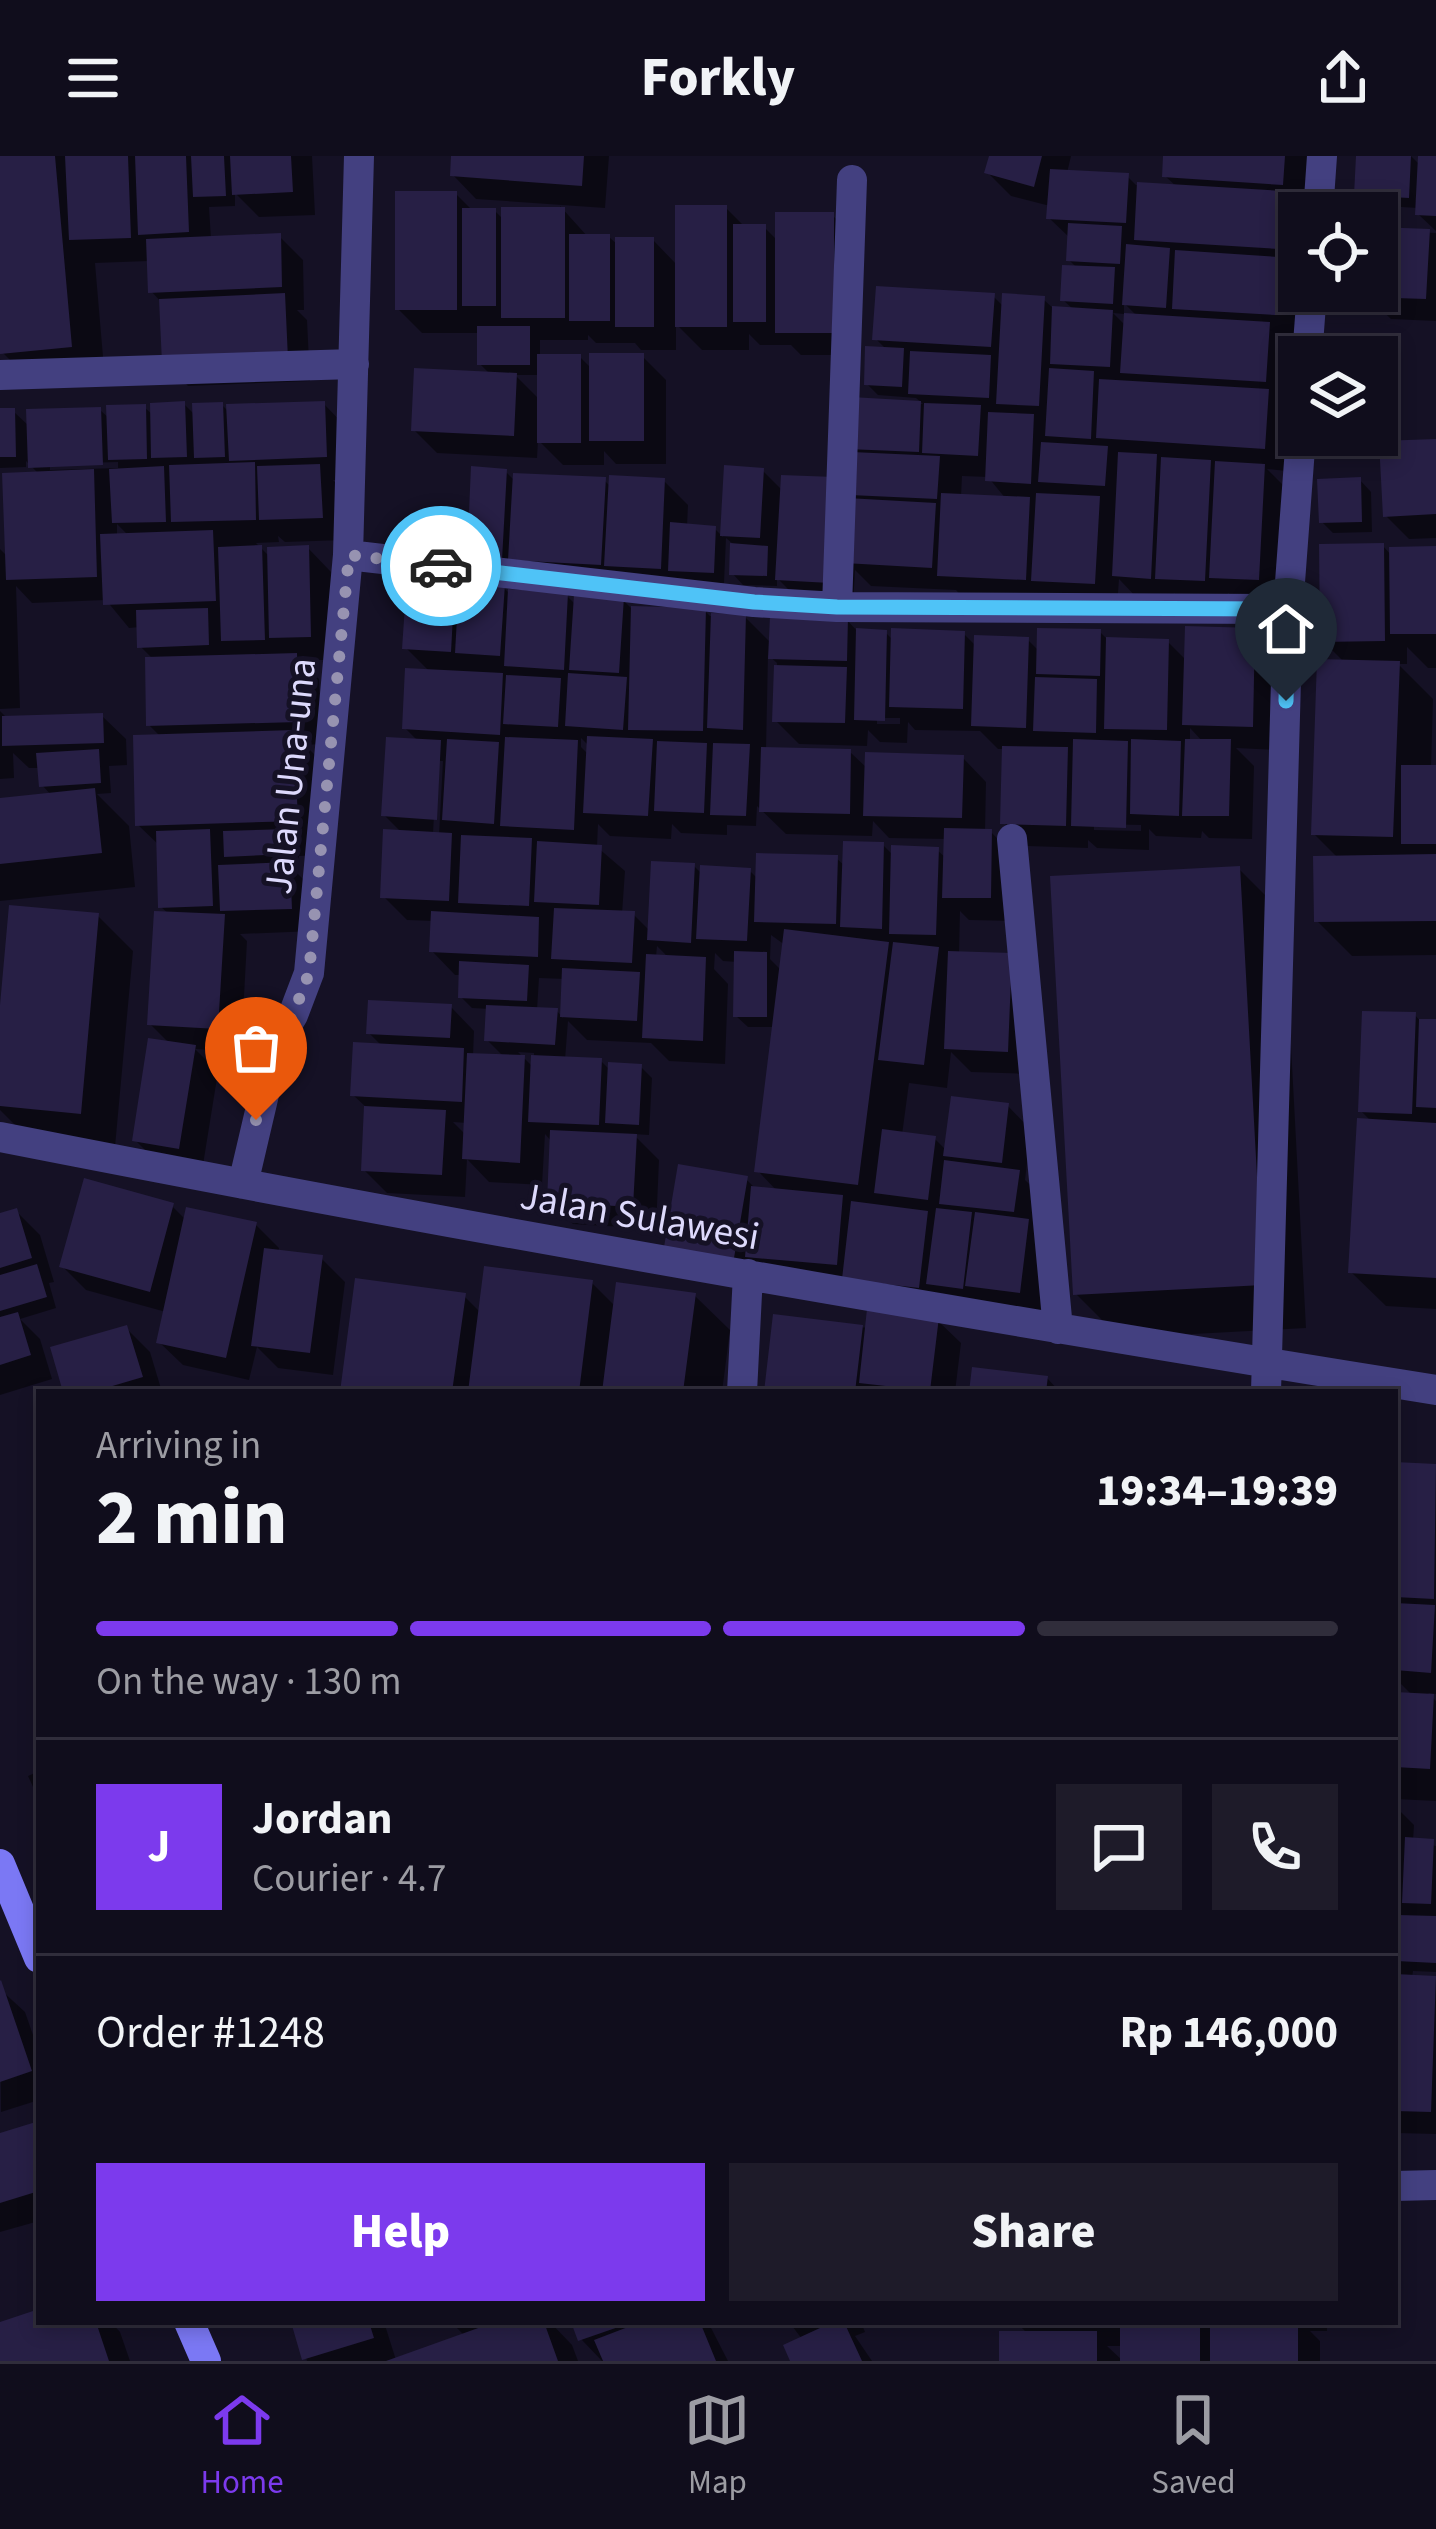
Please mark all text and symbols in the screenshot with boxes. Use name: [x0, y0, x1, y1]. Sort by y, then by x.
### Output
text: Forkly: [641, 40, 795, 117]
icon: menu: [60, 45, 126, 111]
icon: share: [1310, 45, 1376, 111]
map controls: [1278, 192, 1398, 456]
button: locate: [1278, 192, 1398, 312]
button: layers: [1278, 336, 1398, 456]
courier: [381, 506, 501, 626]
icon: car: [408, 533, 474, 599]
pin: [1235, 578, 1337, 701]
icon: home: [1253, 596, 1319, 662]
street label: Jalan Una-una: [251, 655, 331, 897]
pin: [205, 997, 307, 1120]
icon: bag: [223, 1015, 289, 1081]
street label: Jalan Sulawesi: [516, 1168, 764, 1266]
text: Arriving in: [96, 1418, 261, 1474]
text: 19:34–19:39: [1096, 1459, 1338, 1523]
text: 2 min: [96, 1463, 288, 1574]
text: On the way · 130 m: [96, 1654, 402, 1710]
button: chat: [1056, 1784, 1182, 1910]
button: phone: [1212, 1784, 1338, 1910]
text: Jordan: [252, 1787, 393, 1851]
text: J: [148, 1815, 170, 1879]
text: Courier · 4.7: [252, 1851, 446, 1907]
text: Order #1248: [96, 2001, 325, 2065]
text: Rp 146,000: [1120, 2001, 1338, 2065]
button: Help: [96, 2163, 705, 2301]
button: Share: [729, 2163, 1338, 2301]
tab: Home: [200, 2387, 284, 2506]
tab: Map: [684, 2387, 750, 2506]
tab: Saved: [1151, 2387, 1236, 2506]

